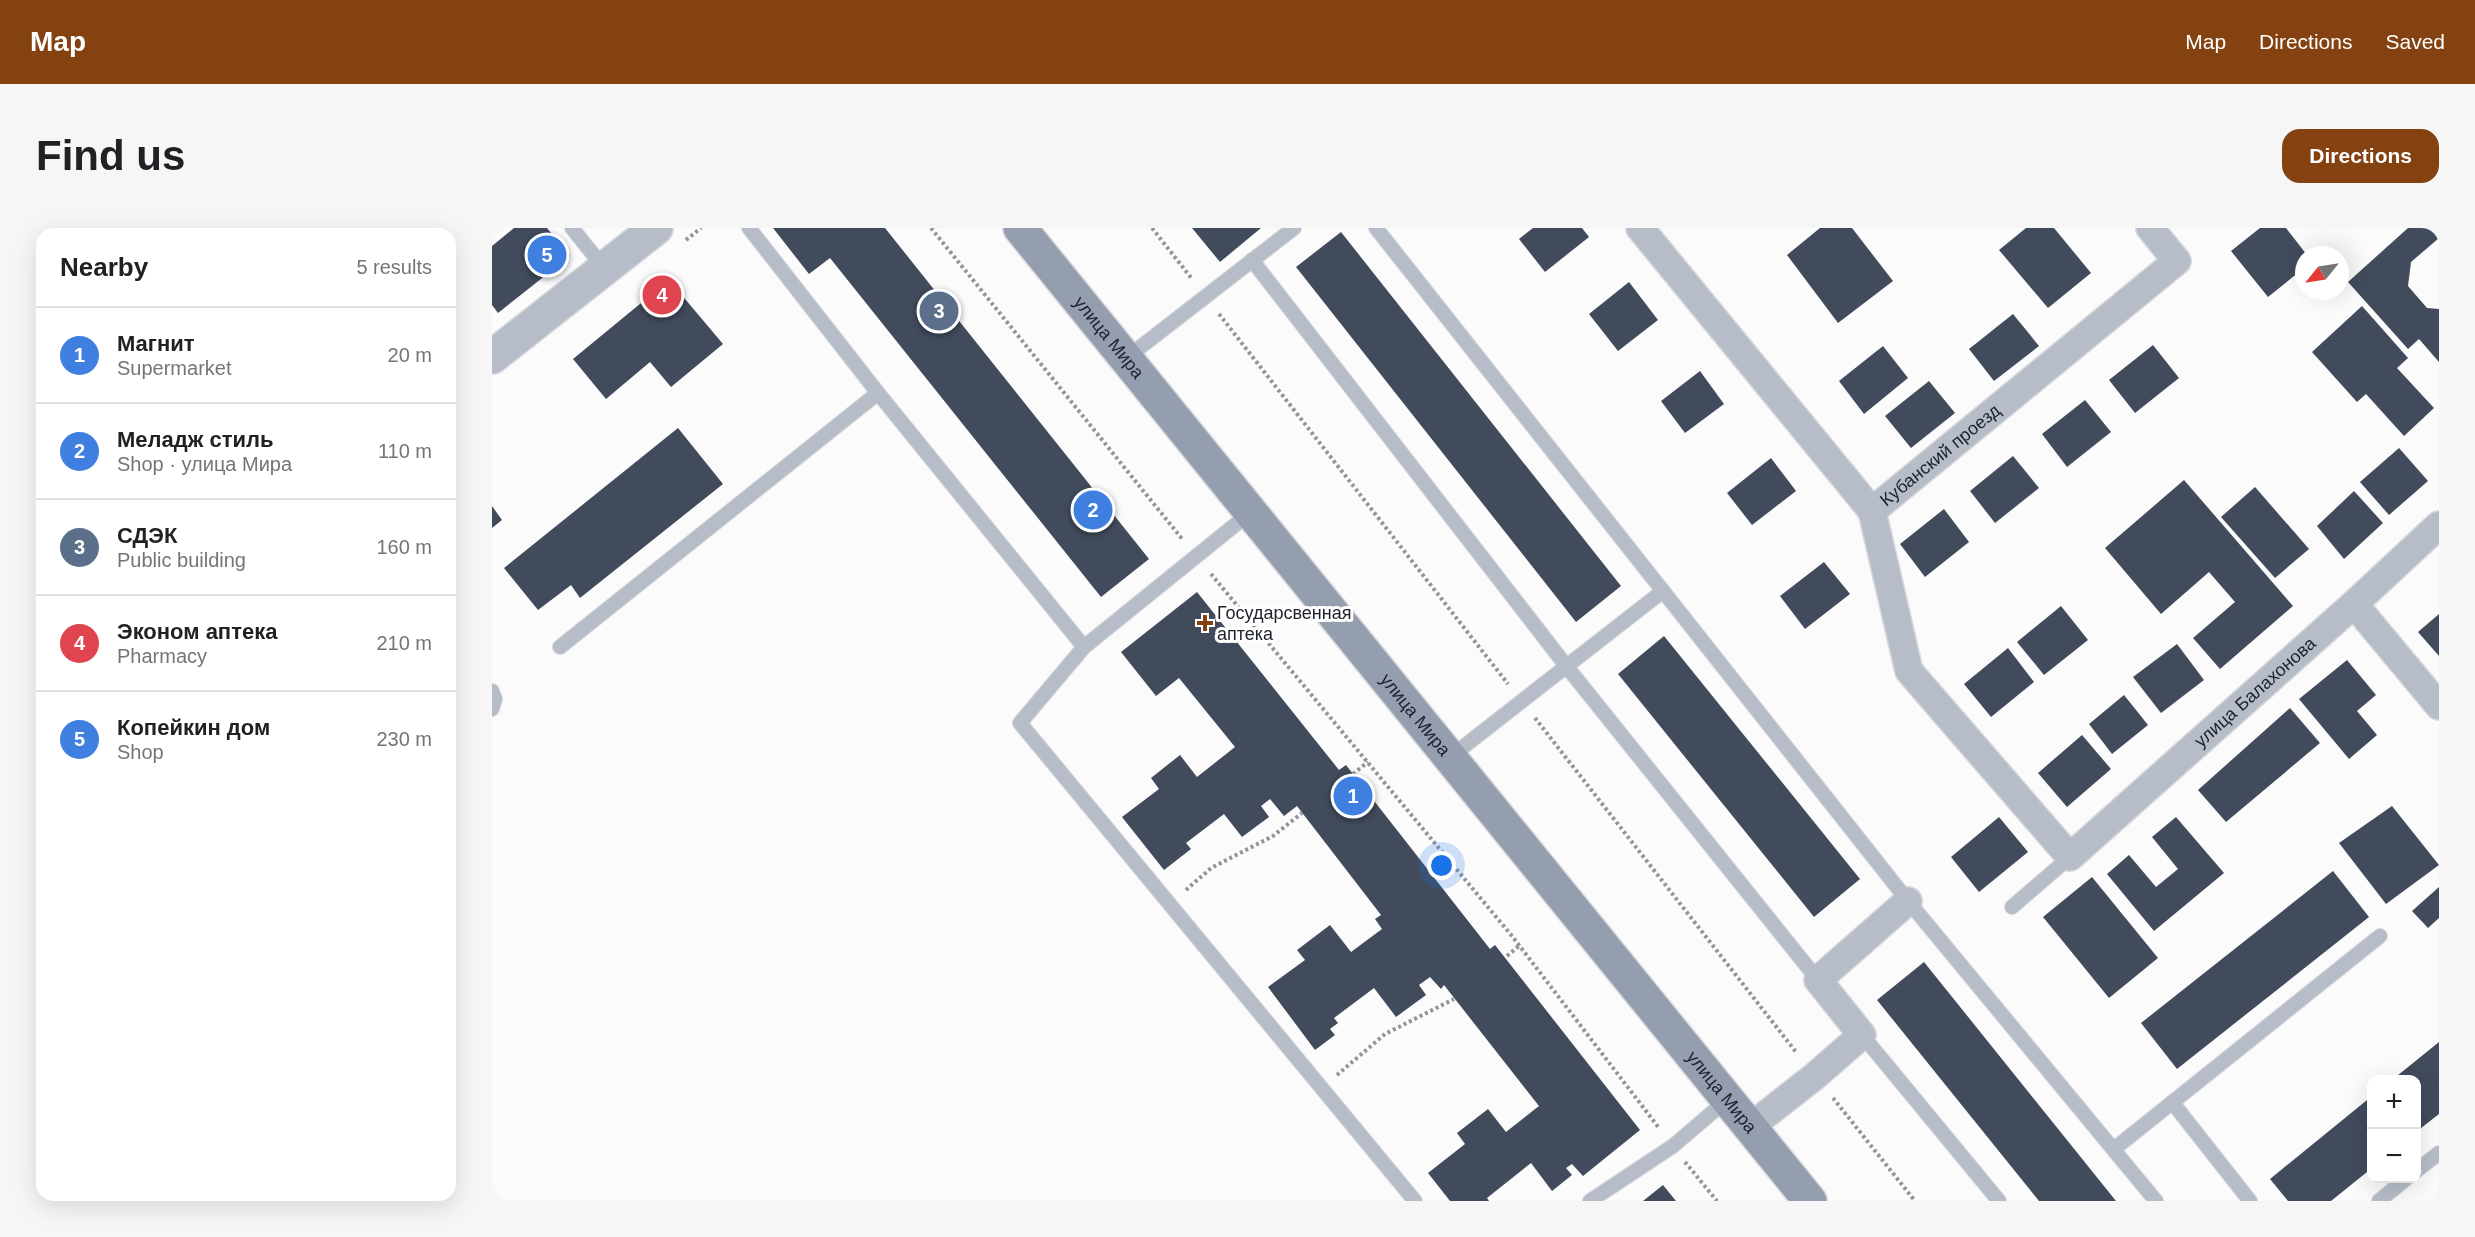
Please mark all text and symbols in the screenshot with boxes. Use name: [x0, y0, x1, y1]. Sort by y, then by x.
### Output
text: Map: [30, 26, 86, 57]
text: Map: [2185, 30, 2226, 53]
text: Directions: [2259, 30, 2352, 53]
text: Saved: [2385, 30, 2445, 53]
button: Directions: [2282, 129, 2439, 183]
text: Find us: [36, 132, 185, 179]
pin: 5: [528, 232, 566, 278]
north arrow: [2295, 246, 2349, 300]
text: Nearby: [60, 252, 148, 282]
text: 5 results: [356, 256, 432, 278]
pin: 4: [642, 272, 682, 318]
pin: 3: [920, 288, 958, 334]
street label: улица Мира: [1070, 292, 1149, 383]
text: Магнит: [117, 331, 195, 356]
text: 1: [74, 344, 85, 366]
text: 20 m: [388, 344, 432, 366]
text: Supermarket: [117, 357, 232, 379]
street label: Кубанский проезд: [1876, 400, 2005, 510]
text: Меладж стиль: [117, 427, 273, 452]
text: 2: [74, 440, 85, 462]
text: 110 m: [378, 440, 432, 462]
text: Shop · улица Мира: [117, 453, 292, 475]
pin: 2: [1074, 488, 1112, 532]
text: СДЭК: [117, 523, 177, 548]
text: 3: [74, 536, 85, 558]
text: 160 m: [376, 536, 432, 558]
text: Public building: [117, 549, 246, 571]
place label: Государсвенная аптека: [1217, 603, 1352, 644]
marker: Государсвенная аптека: [1198, 616, 1212, 630]
text: Эконом аптека: [117, 619, 277, 644]
text: 4: [74, 632, 85, 654]
text: 210 m: [376, 632, 432, 654]
street label: улица Балахонова: [2190, 632, 2320, 751]
text: Pharmacy: [117, 645, 207, 667]
street label: улица Мира: [1376, 670, 1455, 760]
text: Копейкин дом: [117, 715, 270, 740]
text: 5: [74, 728, 85, 750]
text: 230 m: [376, 728, 432, 750]
text: Shop: [117, 741, 164, 763]
pin: 1: [1334, 774, 1372, 818]
your location: [1427, 851, 1456, 880]
street label: улица Мира: [1682, 1047, 1761, 1138]
map controls: [2367, 1075, 2421, 1183]
button: +: [2367, 1075, 2421, 1129]
button: −: [2367, 1129, 2421, 1183]

